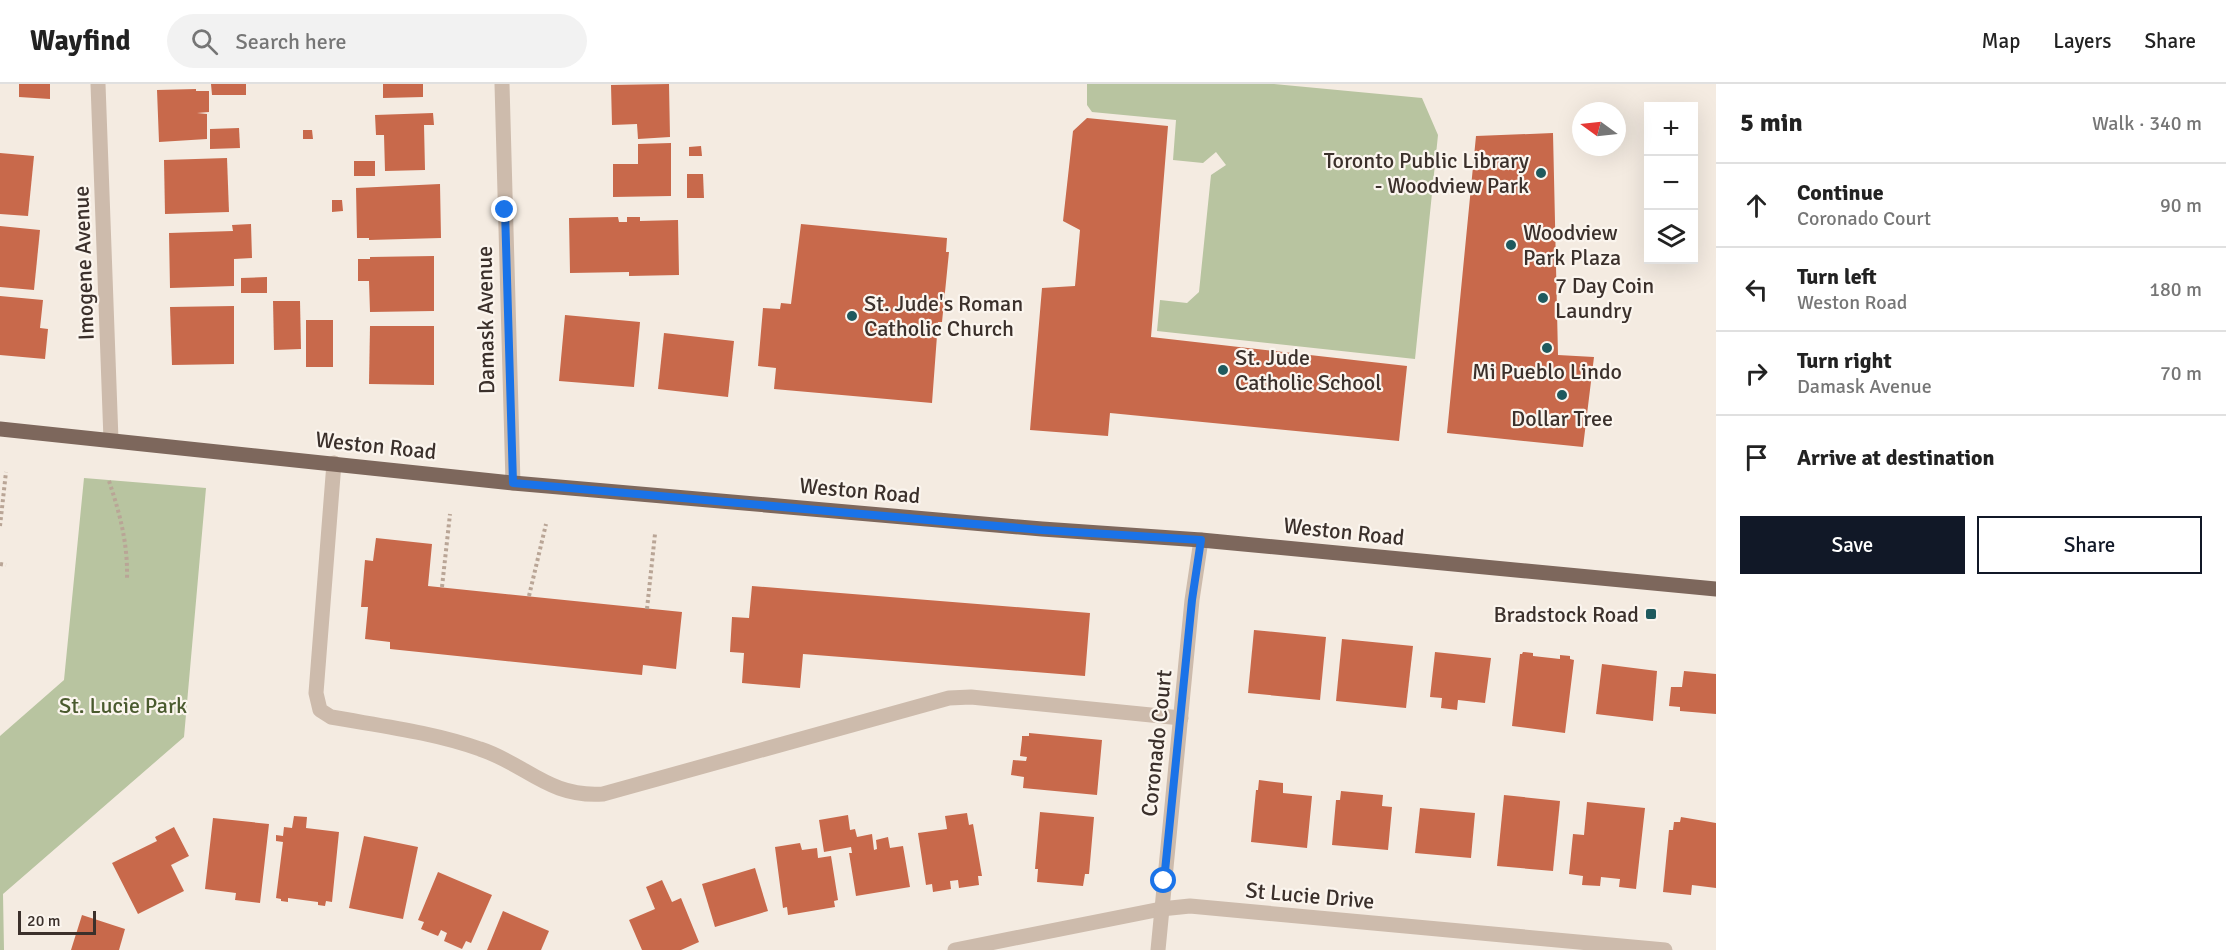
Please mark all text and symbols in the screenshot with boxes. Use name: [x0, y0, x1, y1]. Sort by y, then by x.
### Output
search box: [167, 14, 587, 68]
text: Wayfind: [30, 24, 131, 58]
icon: search: [188, 25, 221, 58]
text: Search here: [236, 28, 347, 55]
text: Map: [1982, 28, 2020, 54]
text: Layers: [2053, 28, 2111, 54]
text: Share: [2144, 28, 2196, 54]
north arrow: [1572, 102, 1626, 156]
map controls: [1644, 102, 1698, 264]
button: +: [1644, 102, 1698, 156]
text: 5 min: [1740, 107, 1803, 139]
text: Walk · 340 m: [2092, 111, 2202, 136]
place label: Toronto Public Library - Woodview Park: [1324, 147, 1530, 199]
button: −: [1644, 156, 1698, 210]
marker: Toronto Public Library - Woodview Park: [1534, 166, 1548, 180]
text: Continue: [1797, 179, 1884, 206]
street label: Imogene Avenue: [67, 185, 100, 341]
icon: ahead: [1740, 189, 1773, 222]
text: 90 m: [2160, 193, 2202, 218]
route end: [491, 196, 517, 222]
text: Coronado Court: [1797, 206, 1931, 231]
button: layers: [1644, 210, 1698, 264]
place label: Woodview Park Plaza: [1523, 219, 1621, 271]
marker: Woodview Park Plaza: [1504, 238, 1518, 252]
street label: Damask Avenue: [471, 246, 500, 394]
text: Turn left: [1797, 263, 1877, 290]
place label: 7 Day Coin Laundry: [1555, 272, 1654, 324]
icon: left: [1740, 273, 1773, 306]
text: 180 m: [2149, 277, 2202, 302]
place label: St. Jude's Roman Catholic Church: [864, 290, 1023, 342]
text: Weston Road: [1797, 290, 1907, 315]
marker: 7 Day Coin Laundry: [1536, 291, 1550, 305]
marker: St. Jude's Roman Catholic Church: [845, 309, 859, 323]
marker: Mi Pueblo Lindo: [1540, 341, 1554, 355]
place label: St. Jude Catholic School: [1235, 344, 1382, 396]
text: Turn right: [1797, 347, 1892, 374]
icon: right: [1740, 357, 1773, 390]
place label: Mi Pueblo Lindo: [1472, 358, 1622, 385]
text: 70 m: [2160, 361, 2202, 386]
marker: St. Jude Catholic School: [1216, 363, 1230, 377]
text: Damask Avenue: [1797, 374, 1932, 399]
marker: Dollar Tree: [1555, 388, 1569, 402]
place label: Dollar Tree: [1511, 405, 1613, 432]
street label: Weston Road: [314, 426, 438, 465]
icon: arrive: [1740, 441, 1773, 474]
text: Arrive at destination: [1797, 444, 1994, 471]
street label: Weston Road: [798, 472, 922, 509]
street label: Weston Road: [1282, 512, 1406, 551]
button: Save: [1740, 516, 1965, 574]
button: Share: [1977, 516, 2202, 574]
place label: Bradstock Road: [1493, 601, 1639, 628]
marker: Bradstock Road: [1644, 607, 1658, 621]
street label: Coronado Court: [1135, 668, 1178, 818]
park label: St. Lucie Park: [59, 692, 187, 719]
route start: [1150, 867, 1176, 893]
street label: St Lucie Drive: [1244, 876, 1376, 915]
scale bar: [18, 908, 96, 936]
text: 20 m: [27, 911, 61, 931]

